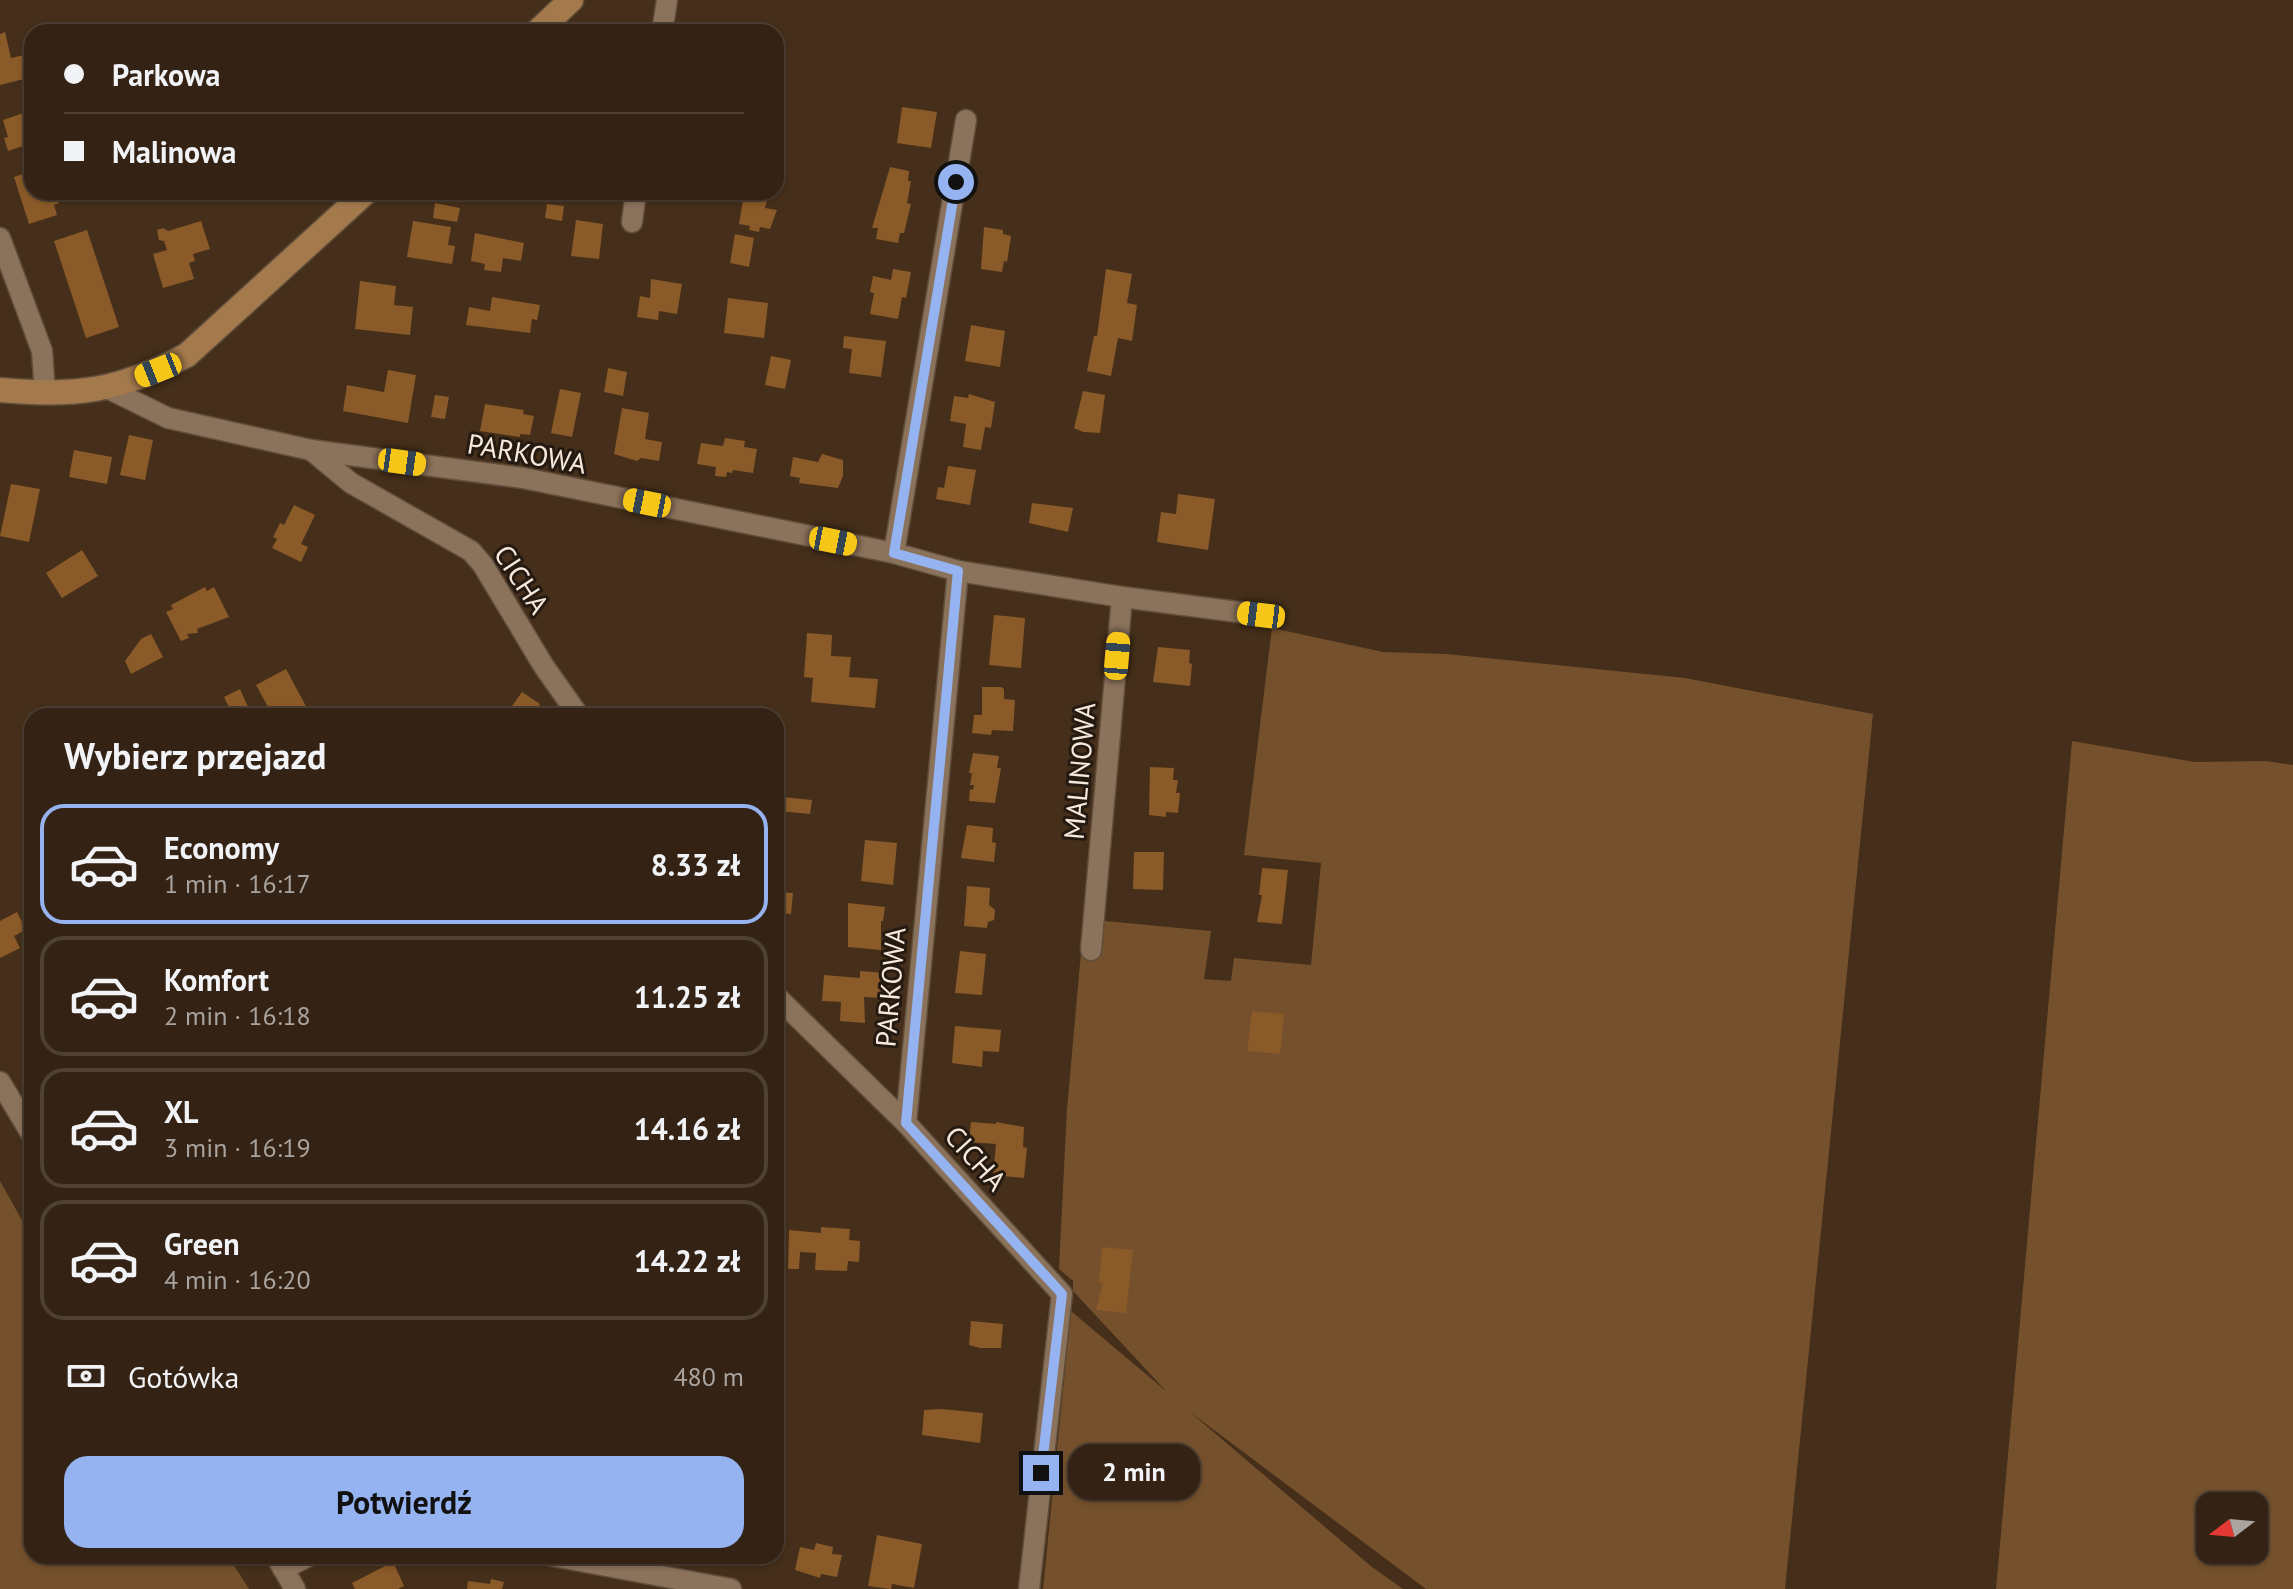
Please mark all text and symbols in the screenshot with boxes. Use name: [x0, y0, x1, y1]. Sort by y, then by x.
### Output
text: Parkowa: [112, 55, 220, 94]
text: Malinowa: [112, 132, 236, 171]
route start: [938, 164, 974, 200]
car: [131, 350, 185, 390]
street label: PARKOWA: [465, 424, 590, 482]
car: [377, 447, 427, 477]
car: [621, 487, 673, 519]
car: [807, 525, 859, 557]
street label: CICHA: [486, 537, 558, 621]
car: [1236, 600, 1286, 630]
car: [1103, 631, 1131, 681]
street label: MALINOWA: [1055, 700, 1103, 841]
text: Wybierz przejazd: [64, 732, 326, 779]
icon: car: [68, 828, 140, 900]
text: Economy: [164, 828, 279, 867]
text: 8.33 zł: [651, 845, 740, 884]
text: 1 min · 16:17: [164, 867, 311, 900]
street label: PARKOWA: [866, 925, 914, 1048]
icon: car: [68, 960, 140, 1032]
text: Komfort: [164, 960, 269, 999]
text: 11.25 zł: [634, 977, 740, 1016]
text: 2 min · 16:18: [164, 999, 311, 1032]
icon: car: [68, 1092, 140, 1164]
text: XL: [164, 1092, 198, 1131]
text: 14.16 zł: [634, 1109, 740, 1148]
street label: CICHA: [937, 1118, 1015, 1199]
text: 3 min · 16:19: [164, 1131, 311, 1164]
icon: car: [68, 1224, 140, 1296]
text: Green: [164, 1224, 239, 1263]
text: 14.22 zł: [634, 1241, 740, 1280]
text: 4 min · 16:20: [164, 1263, 311, 1296]
icon: cash: [64, 1354, 108, 1398]
text: Gotówka: [128, 1357, 239, 1396]
text: 480 m: [673, 1360, 744, 1393]
callout: 2 min: [1069, 1445, 1201, 1501]
route end: [1023, 1455, 1059, 1491]
text: 2 min: [1102, 1455, 1166, 1488]
button: Potwierdź: [64, 1456, 744, 1548]
north arrow: [2196, 1492, 2268, 1564]
map controls: [2196, 1492, 2268, 1564]

